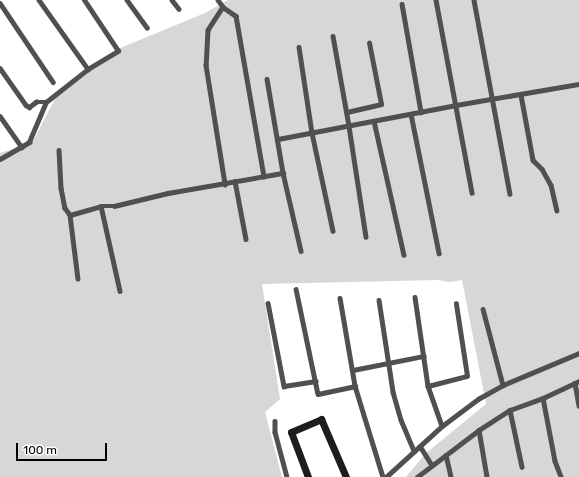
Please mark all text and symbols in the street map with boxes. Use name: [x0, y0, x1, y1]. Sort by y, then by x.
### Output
scale bar: [18, 435, 109, 461]
text: 100 m: [23, 443, 57, 457]

